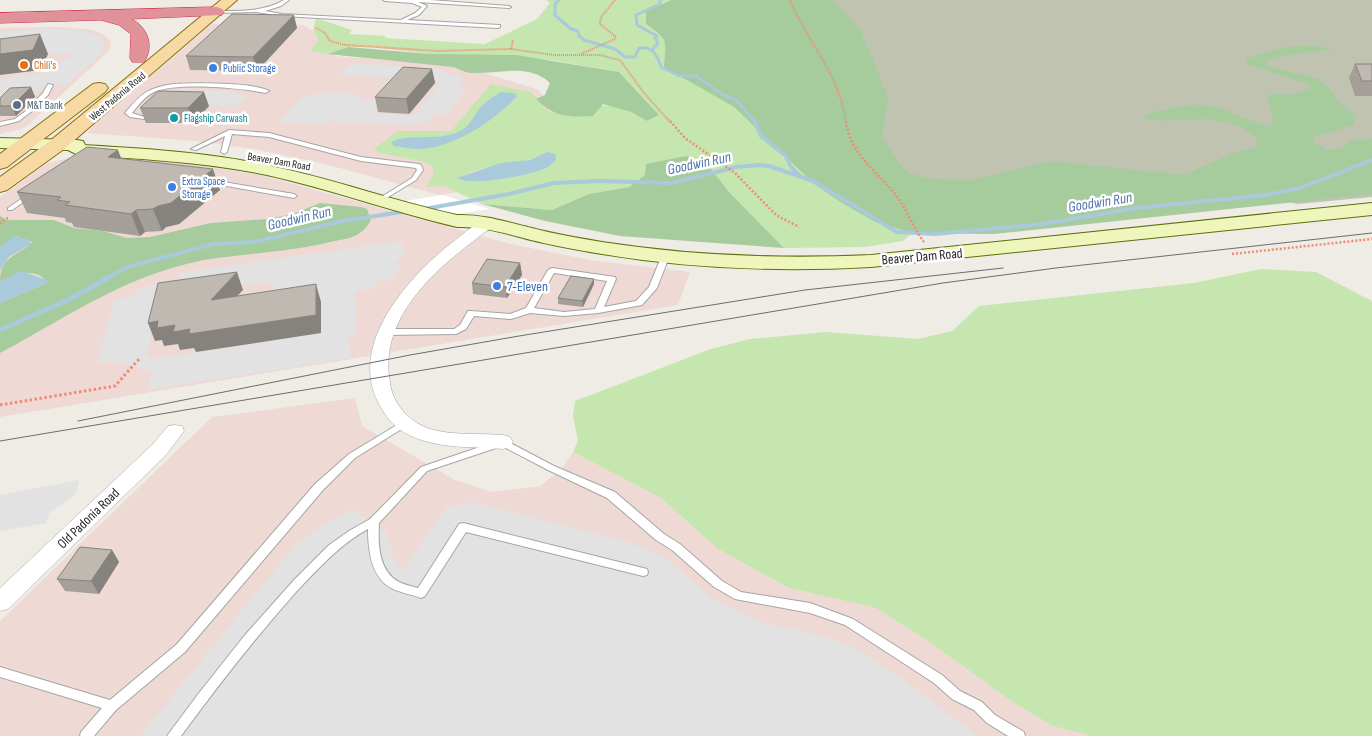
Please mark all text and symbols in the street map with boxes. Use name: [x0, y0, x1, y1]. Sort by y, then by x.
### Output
marker: Chili's: [18, 59, 30, 71]
place label: Chili's: [34, 59, 56, 72]
marker: Public Storage: [207, 62, 219, 74]
place label: Public Storage: [223, 62, 276, 75]
street label: West Padonia Road: [87, 69, 148, 124]
marker: M&T Bank: [11, 99, 23, 111]
place label: M&T Bank: [27, 99, 64, 112]
marker: Flagship Carwash: [168, 112, 180, 124]
place label: Flagship Carwash: [184, 112, 248, 125]
water label: Goodwin Run: [666, 147, 733, 179]
street label: Beaver Dam Road: [246, 150, 312, 173]
place label: Extra Space Storage: [182, 175, 225, 201]
marker: Extra Space Storage: [166, 181, 178, 193]
water label: Goodwin Run: [1067, 188, 1133, 217]
water label: Goodwin Run: [265, 202, 333, 235]
street label: Beaver Dam Road: [881, 244, 963, 268]
place label: 7-Eleven: [507, 278, 548, 295]
marker: 7-Eleven: [491, 280, 503, 292]
street label: Old Padonia Road: [54, 484, 123, 552]

